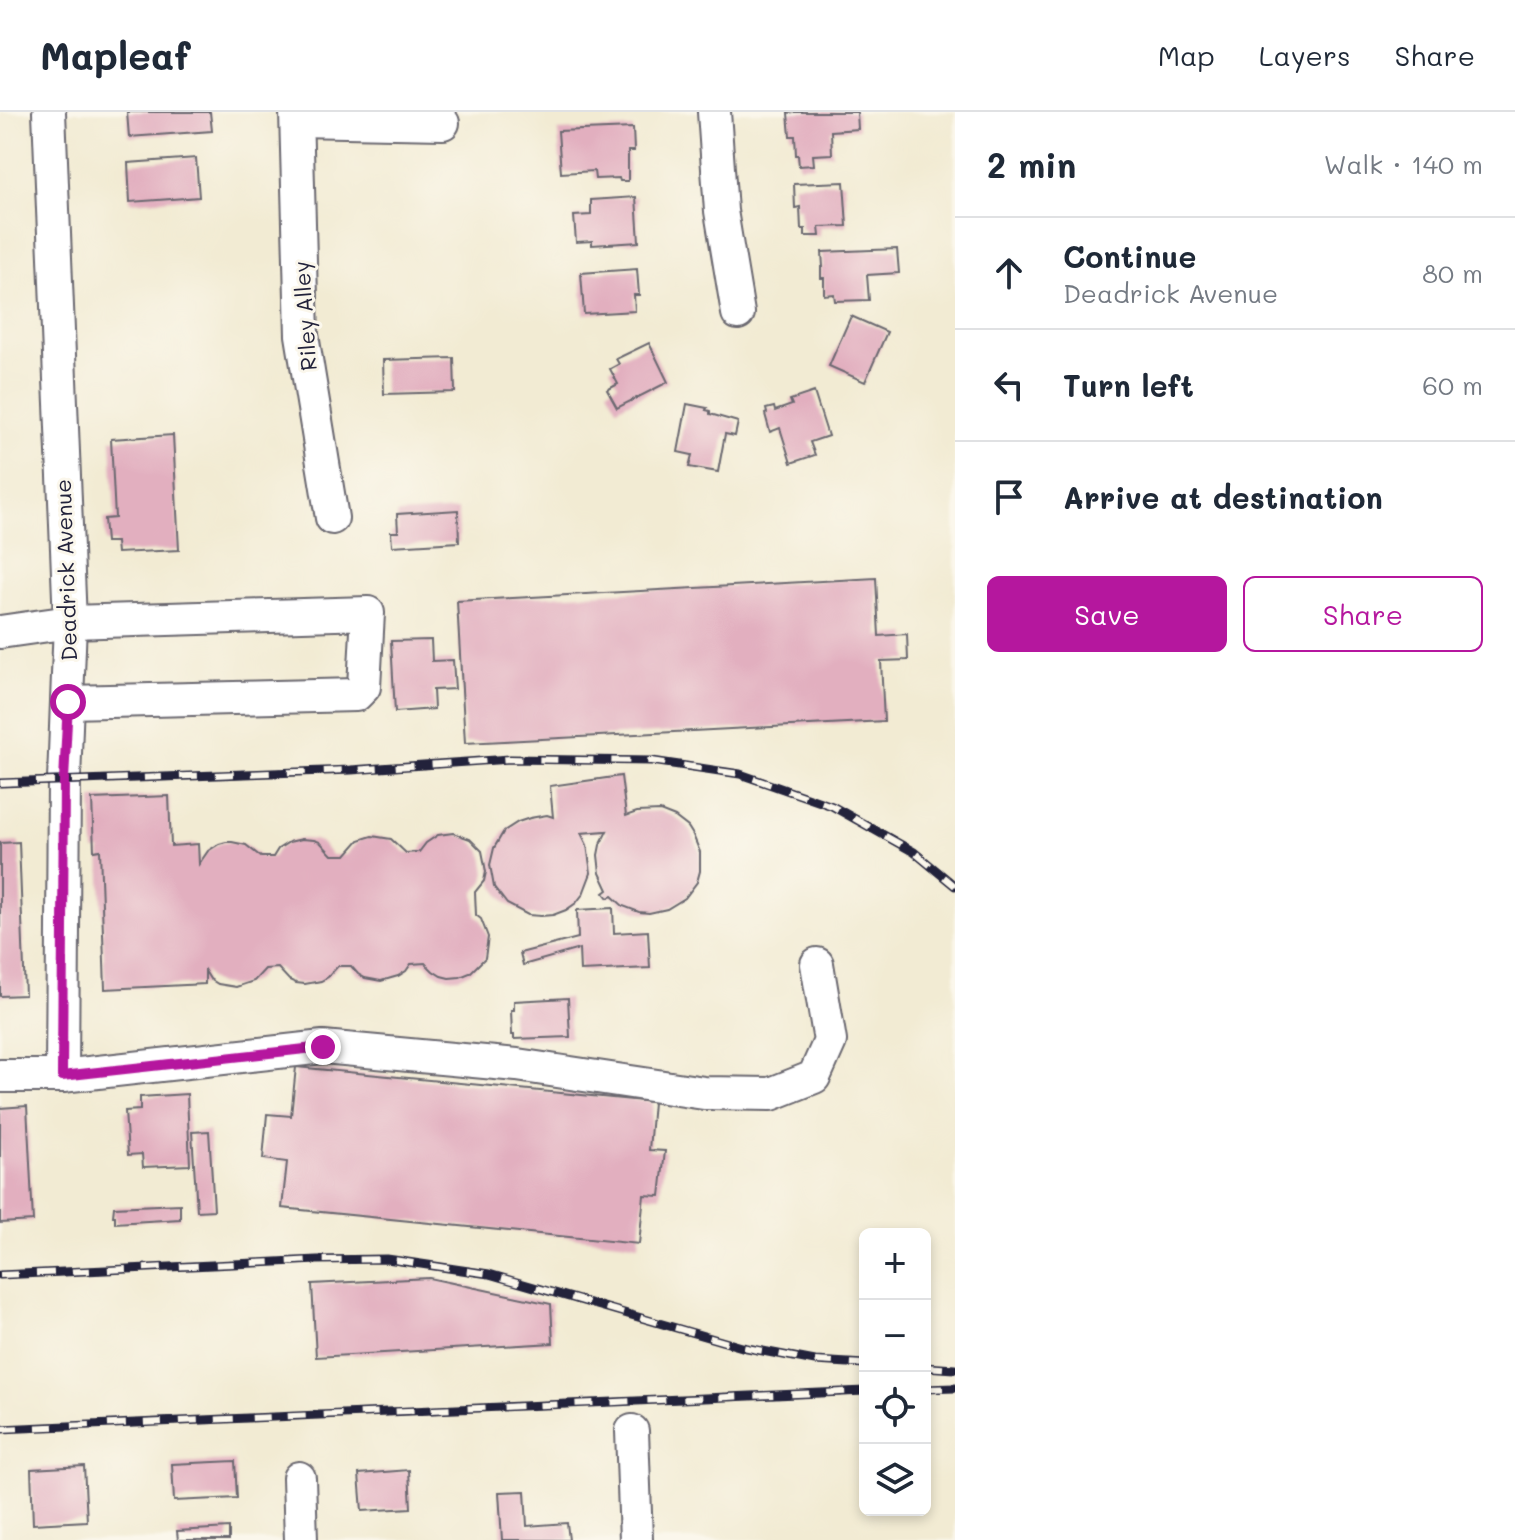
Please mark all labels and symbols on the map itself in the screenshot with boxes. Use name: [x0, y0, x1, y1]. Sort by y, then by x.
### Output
street label: Riley Alley: [286, 260, 323, 372]
street label: Deadrick Avenue: [48, 479, 83, 661]
route start: [50, 684, 86, 720]
route end: [305, 1029, 341, 1065]

